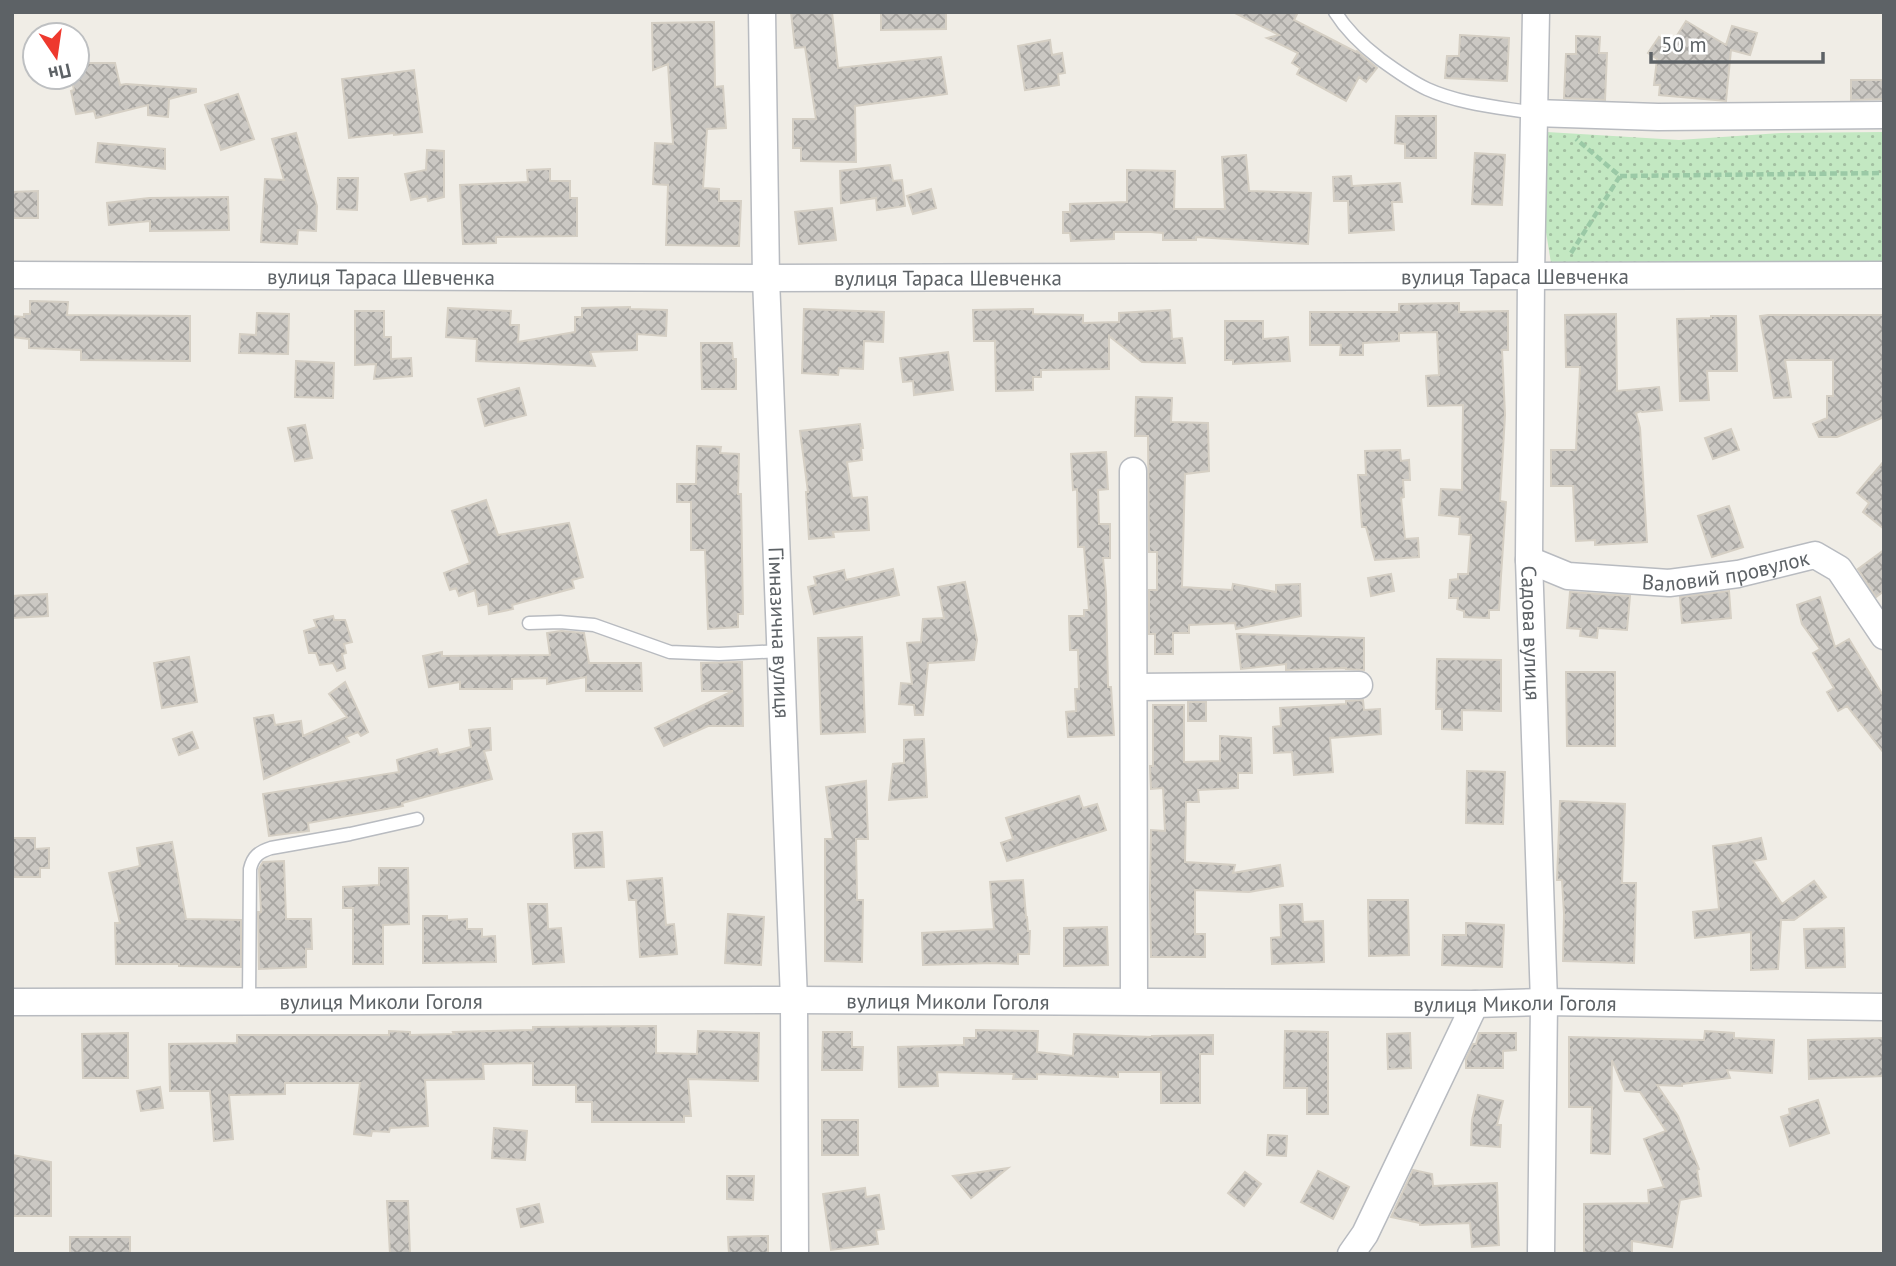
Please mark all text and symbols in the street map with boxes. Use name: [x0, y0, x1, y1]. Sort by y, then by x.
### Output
north arrow: [21, 21, 91, 91]
scale bar: [1651, 21, 1822, 65]
text: 50 m: [1661, 31, 1707, 58]
text: Пн: [46, 58, 73, 87]
street label: вулиця Тараса Шевченка: [1401, 262, 1629, 290]
street label: вулиця Тараса Шевченка: [267, 263, 495, 290]
street label: вулиця Тараса Шевченка: [834, 264, 1062, 291]
street label: Валовий провулок: [1641, 543, 1812, 597]
street label: Гімназична вулиця: [763, 546, 797, 719]
street label: Садова вулиця: [1516, 565, 1547, 701]
street label: вулиця Миколи Гоголя: [279, 987, 483, 1015]
street label: вулиця Миколи Гоголя: [846, 987, 1050, 1015]
street label: вулиця Миколи Гоголя: [1413, 988, 1617, 1018]

